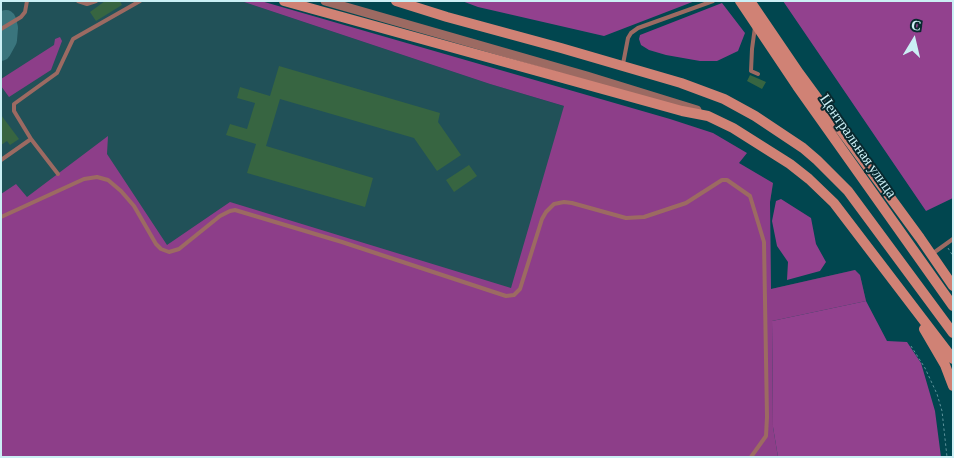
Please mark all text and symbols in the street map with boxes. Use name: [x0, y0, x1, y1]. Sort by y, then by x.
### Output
north arrow: [889, 15, 939, 65]
text: С: [910, 16, 923, 34]
street label: Центральная улица: [816, 91, 900, 201]

